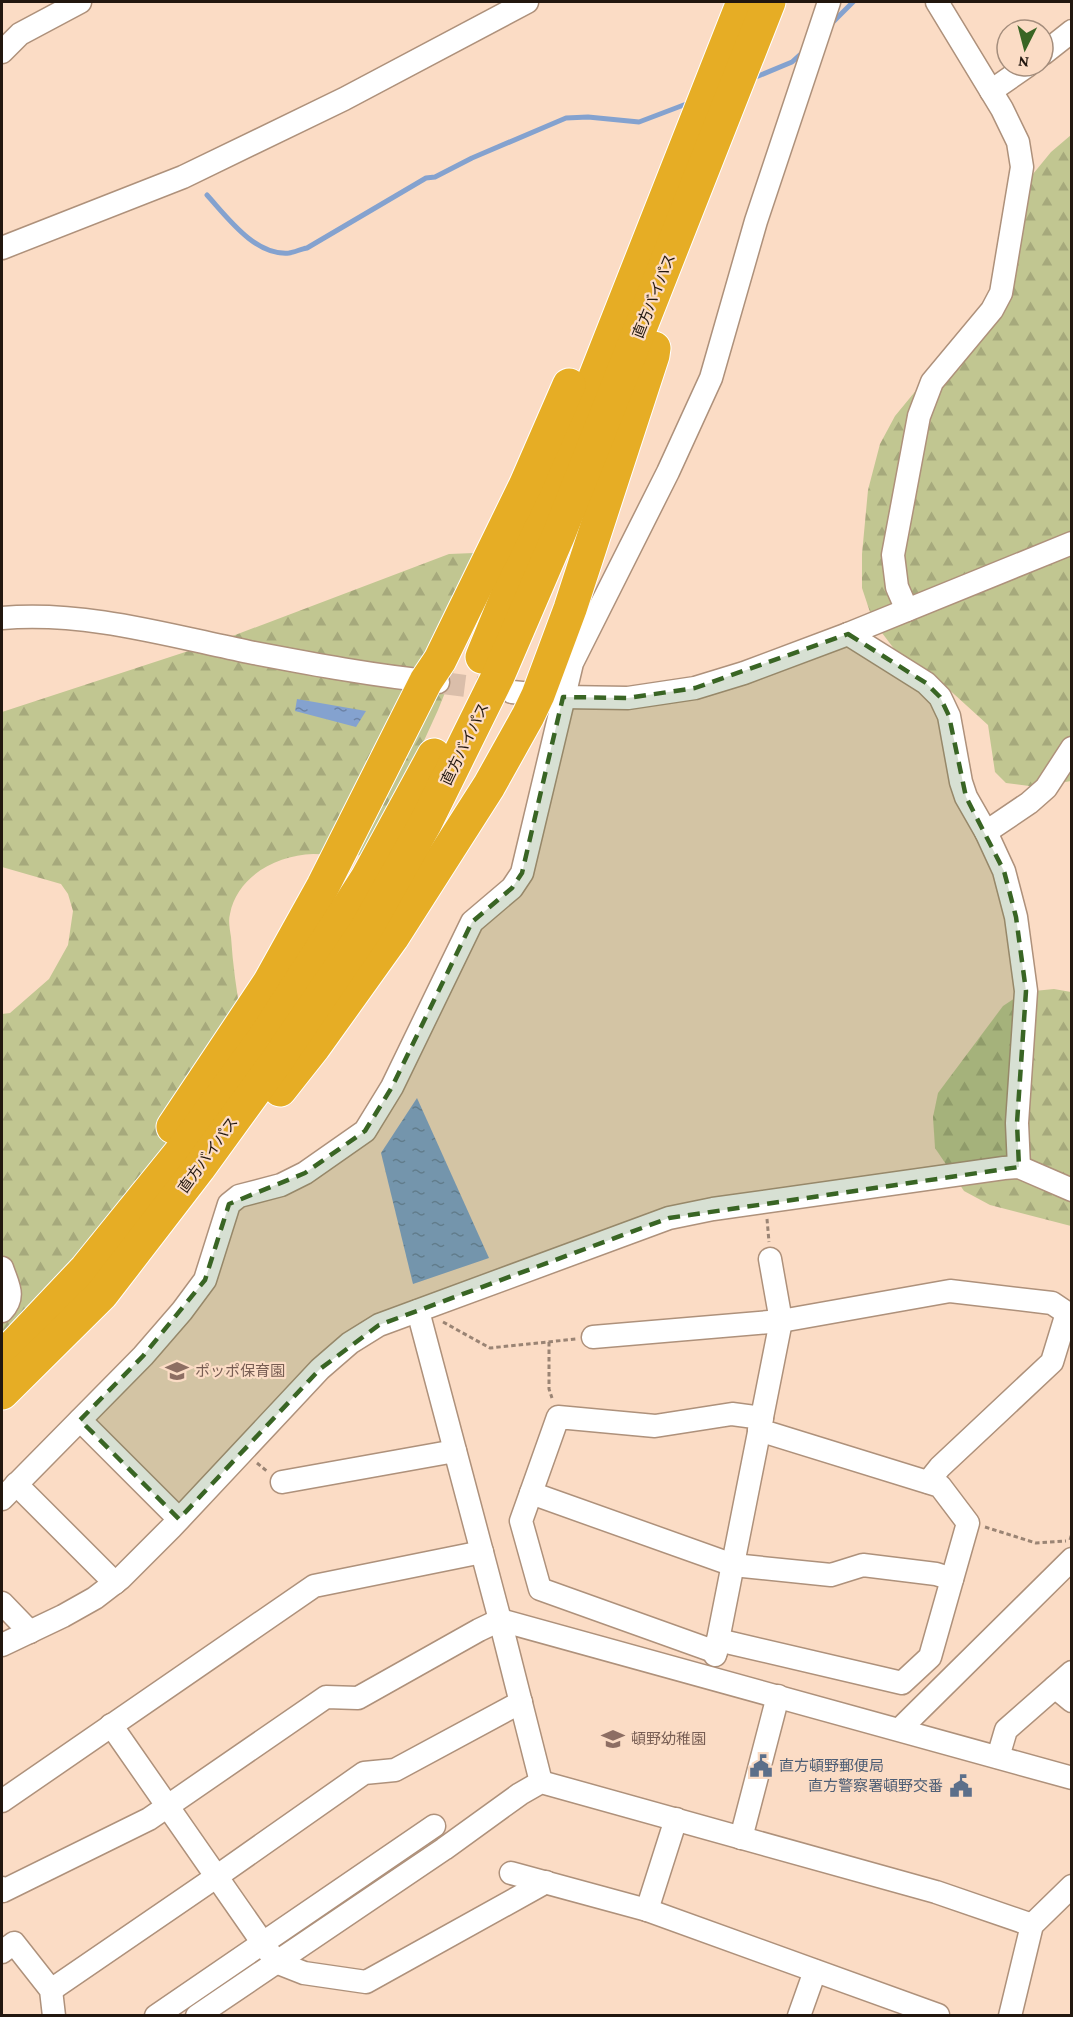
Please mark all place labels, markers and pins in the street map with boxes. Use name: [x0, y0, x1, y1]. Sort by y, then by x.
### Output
school or university icon: ポッポ保育園: [164, 1358, 190, 1384]
place label: ポッポ保育園: [195, 1363, 285, 1379]
school or university icon: 頓野幼稚園: [600, 1726, 626, 1752]
place label: 頓野幼稚園: [631, 1731, 706, 1747]
public building icon: 直方頓野郵便局: [748, 1753, 774, 1779]
place label: 直方頓野郵便局: [779, 1757, 884, 1774]
public building icon: 直方警察署頓野交番: [948, 1773, 974, 1799]
place label: 直方警察署頓野交番: [808, 1777, 943, 1794]

